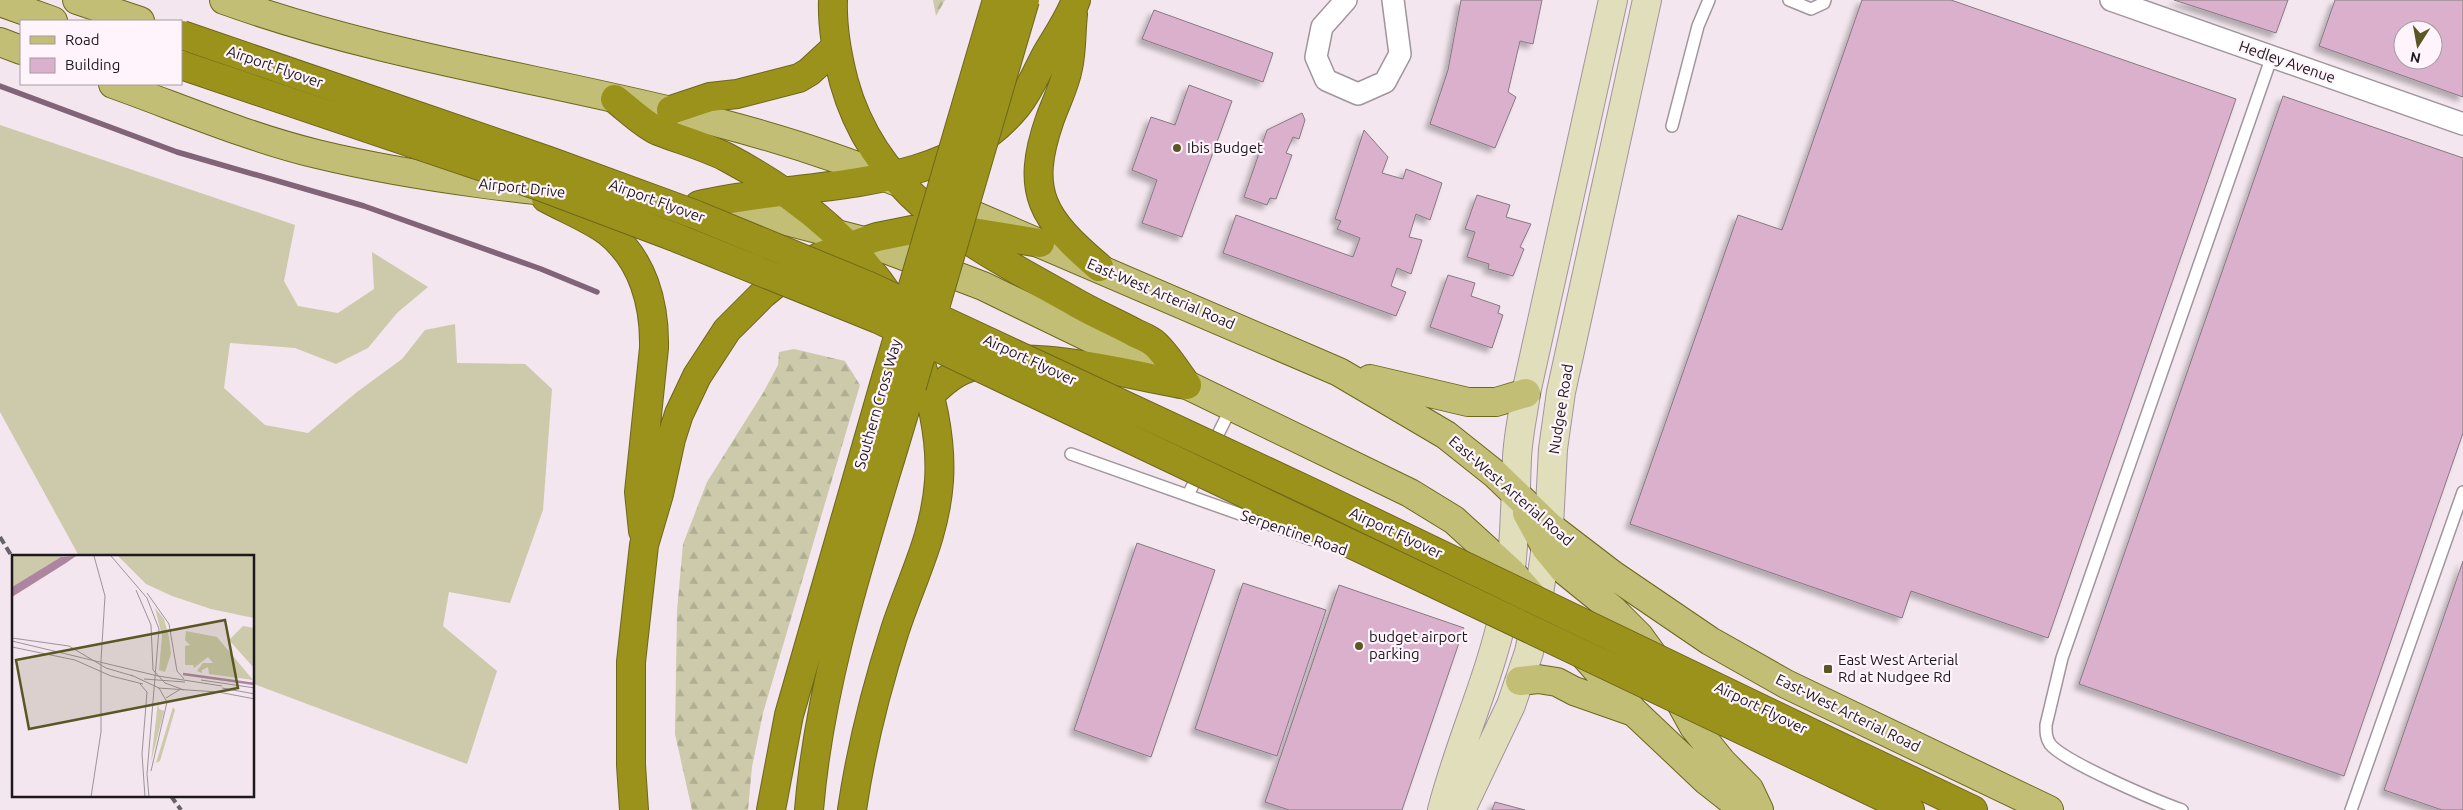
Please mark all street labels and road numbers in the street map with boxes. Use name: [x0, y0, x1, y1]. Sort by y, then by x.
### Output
street label: Hedley Avenue: [2237, 37, 2338, 86]
street label: Airport Flyover: [225, 42, 326, 91]
street label: Airport Drive: [478, 174, 566, 201]
street label: Airport Flyover: [607, 175, 708, 226]
street label: East-West Arterial Road: [1085, 255, 1238, 332]
street label: Airport Flyover: [981, 331, 1080, 389]
street label: Southern Cross Way: [851, 337, 904, 471]
street label: Nudgee Road: [1545, 363, 1576, 455]
street label: East-West Arterial Road: [1446, 432, 1577, 549]
street label: Airport Flyover: [1347, 504, 1446, 562]
street label: Serpentine Road: [1239, 506, 1350, 559]
street label: East-West Arterial Road: [1773, 670, 1923, 755]
street label: Airport Flyover: [1712, 678, 1810, 737]

